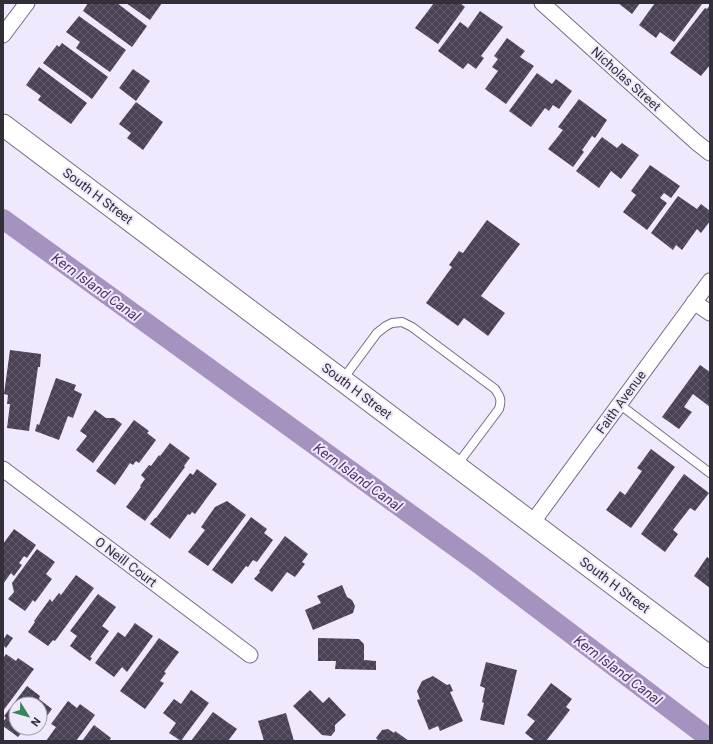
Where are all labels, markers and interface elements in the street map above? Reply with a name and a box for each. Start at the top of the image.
street label: Nicholas Street [588,44,664,114]
street label: South H Street [60,165,136,227]
water label: Kern Island Canal [49,250,144,325]
street label: South H Street [319,360,395,422]
street label: Faith Avenue [593,367,649,436]
water label: Kern Island Canal [311,440,406,515]
street label: O Neill Court [92,534,160,590]
street label: South H Street [577,554,653,616]
water label: Kern Island Canal [571,632,665,709]
north arrow [8,696,48,736]
text: N [28,715,43,729]

